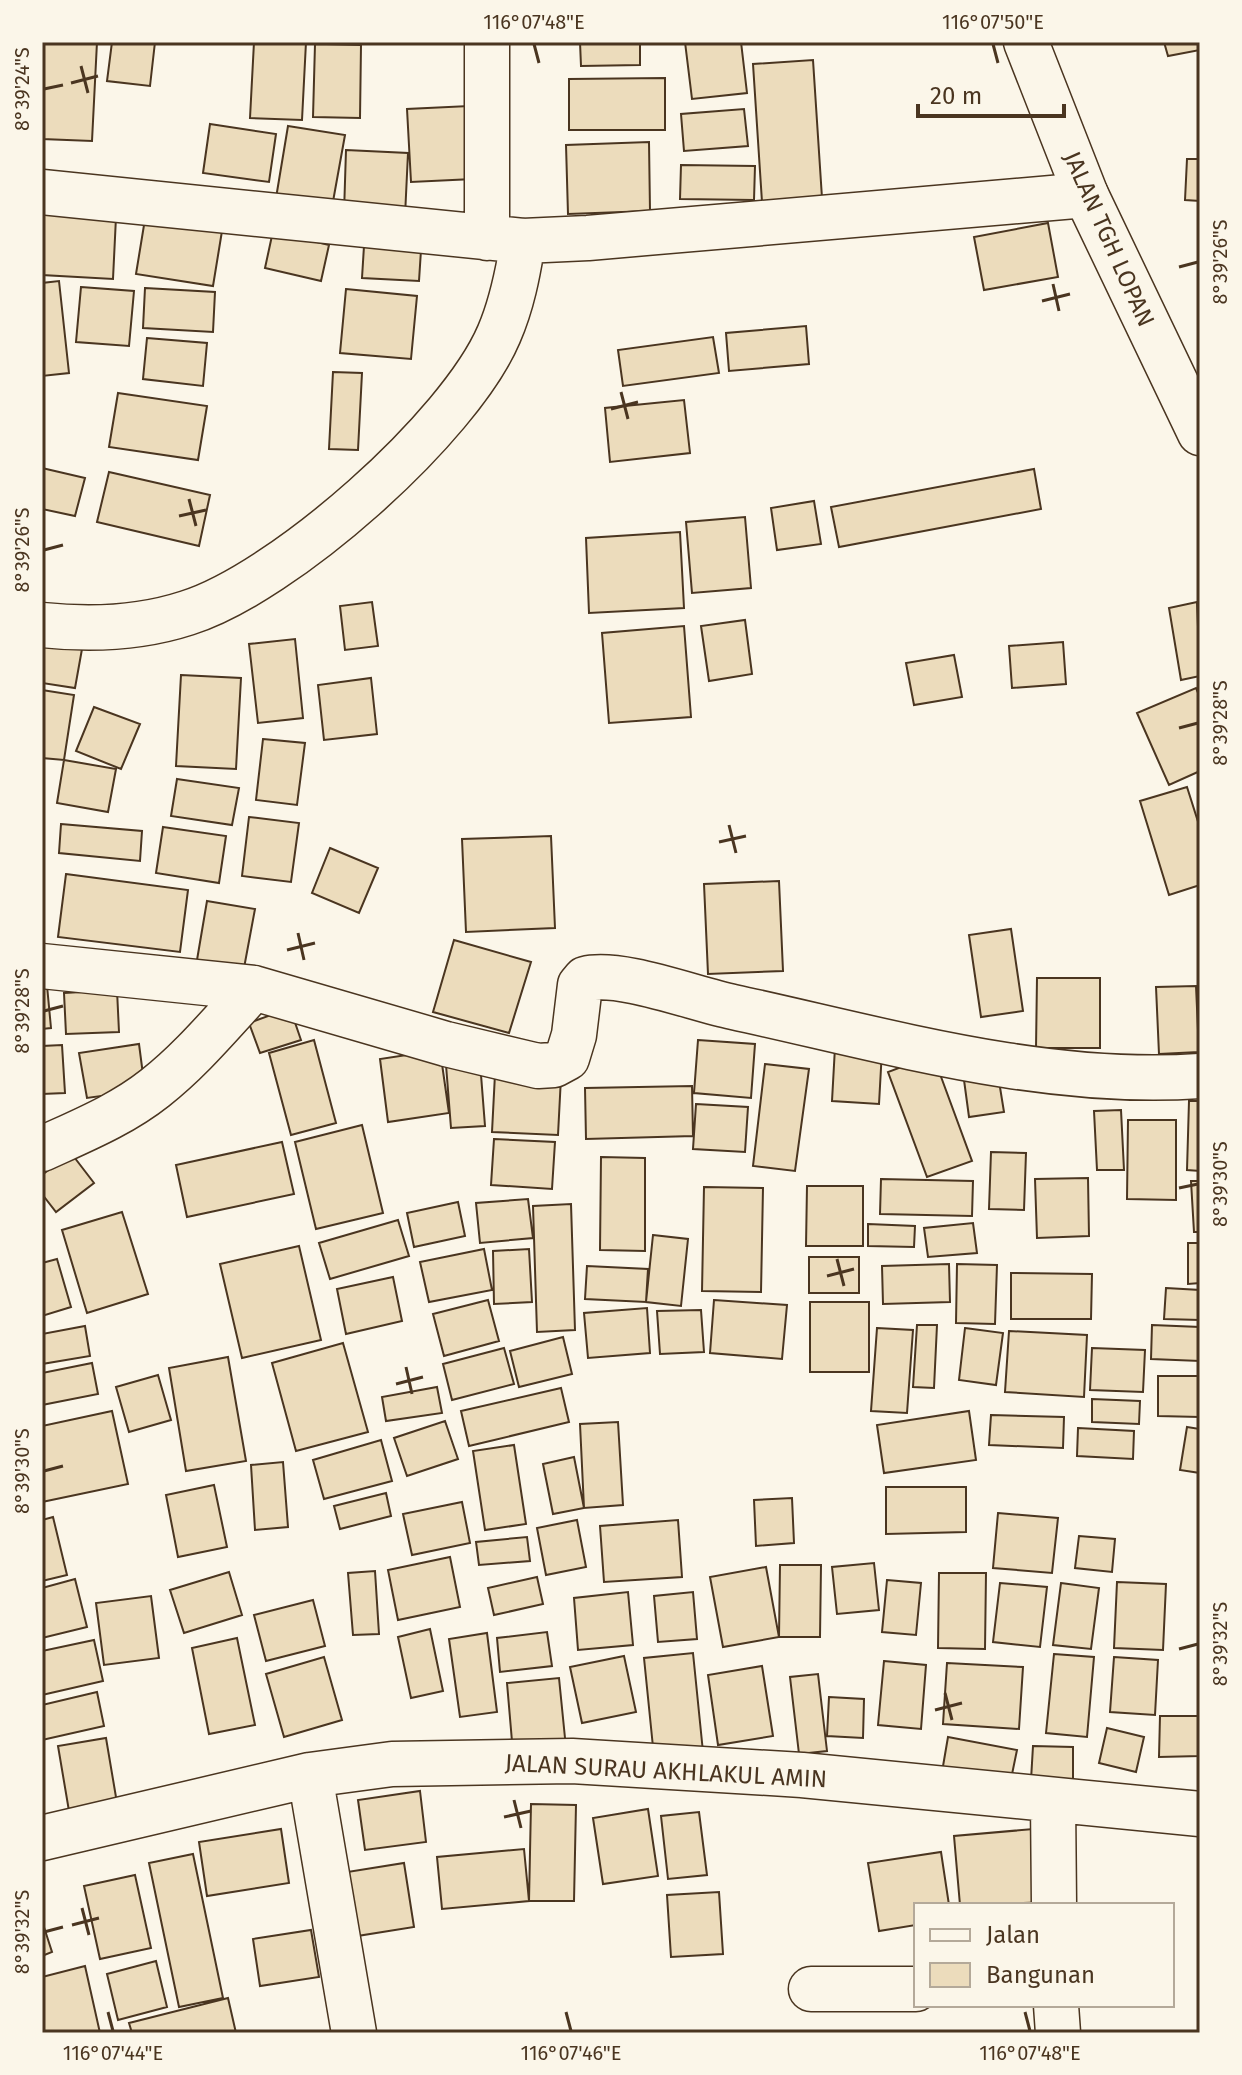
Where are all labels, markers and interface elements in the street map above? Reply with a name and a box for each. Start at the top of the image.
text: 116°07'48"E [483,10,585,34]
text: 116°07'50"E [942,10,1044,34]
text: 8°39'24"S [10,47,34,131]
scale bar [918,68,1064,118]
text: 20 m [930,82,982,110]
street label: JALAN TGH LOPAN [1058,147,1160,331]
text: 8°39'26"S [1208,219,1232,305]
text: 8°39'26"S [10,507,34,593]
text: 8°39'28"S [1208,680,1232,766]
text: 8°39'28"S [10,968,34,1054]
text: 8°39'30"S [1208,1141,1232,1227]
text: 8°39'30"S [10,1428,34,1514]
text: 8°39'32"S [1208,1602,1232,1686]
street label: JALAN SURAU AKHLAKUL AMIN [504,1749,828,1793]
text: 8°39'32"S [10,1890,34,1974]
legend [914,1903,1174,2007]
text: Jalan [986,1921,1040,1949]
text: Bangunan [986,1961,1095,1989]
text: 116°07'44"E [63,2041,163,2065]
text: 116°07'46"E [521,2041,621,2065]
text: 116°07'48"E [979,2041,1081,2065]

